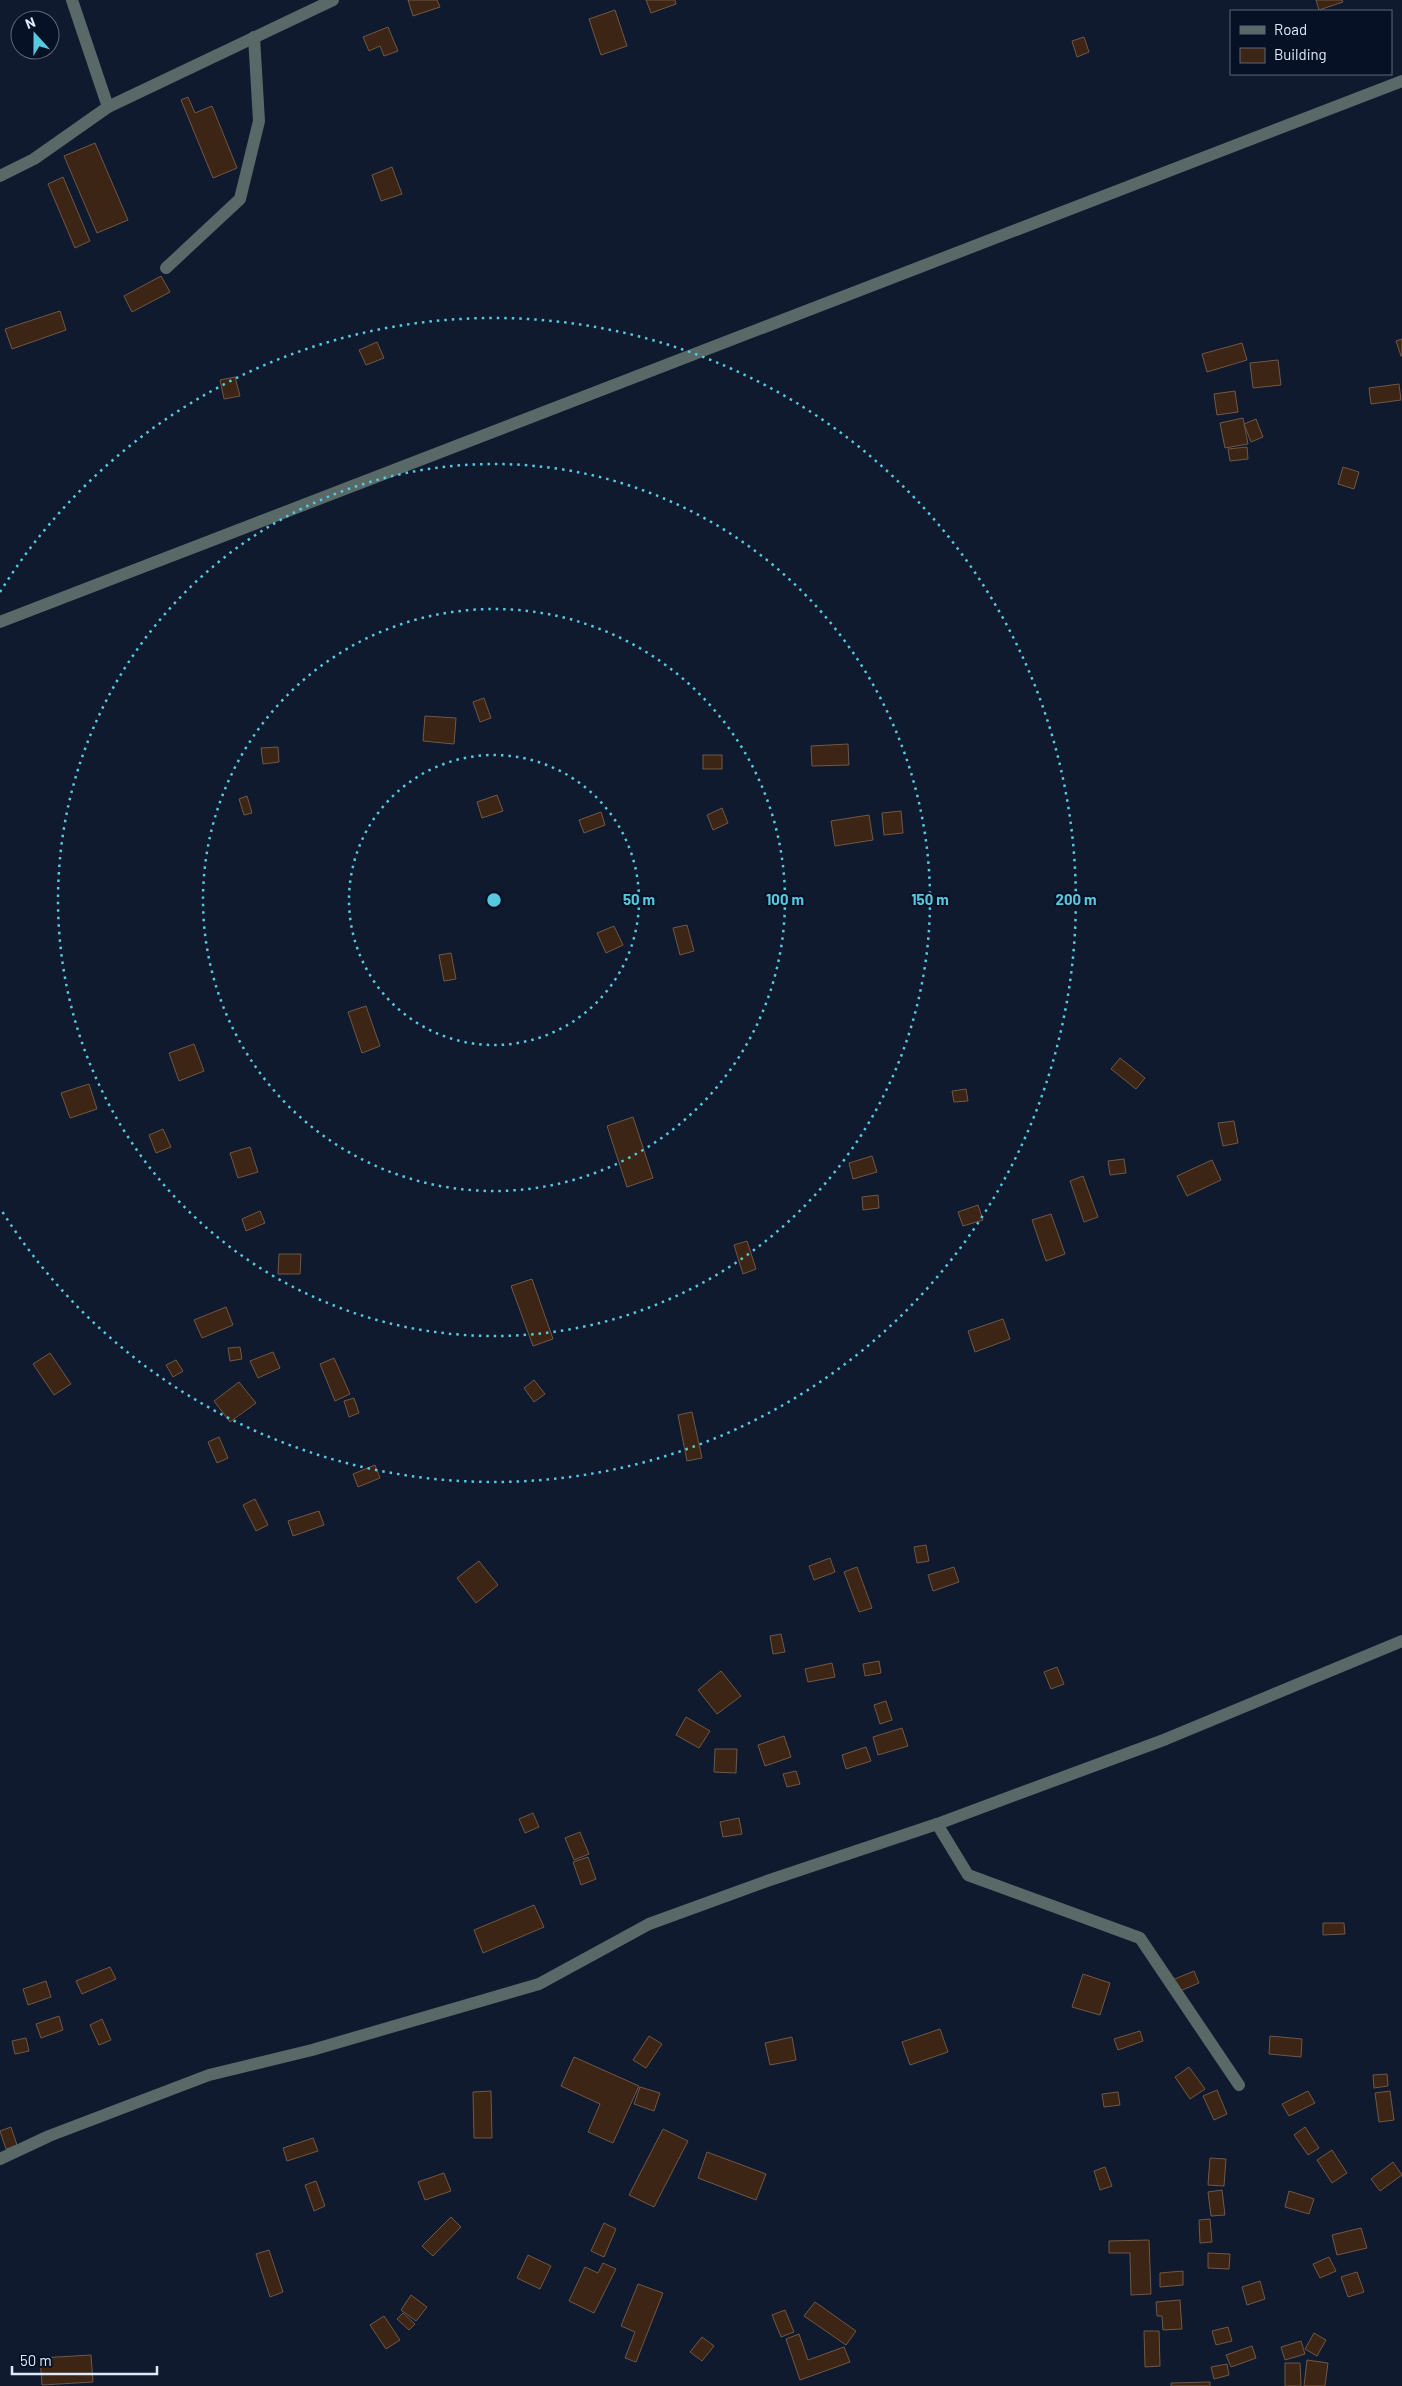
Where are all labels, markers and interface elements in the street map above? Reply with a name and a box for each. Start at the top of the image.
north arrow [10,10,60,60]
legend [1230,10,1392,75]
text: N [23,13,38,32]
text: Road [1274,20,1307,38]
text: Building [1274,45,1327,63]
text: 50 m [623,890,655,908]
text: 100 m [766,890,804,908]
text: 150 m [911,890,949,908]
text: 200 m [1055,890,1097,908]
centre of rings [485,891,503,909]
scale bar [12,2344,158,2376]
text: 50 m [20,2351,52,2369]

